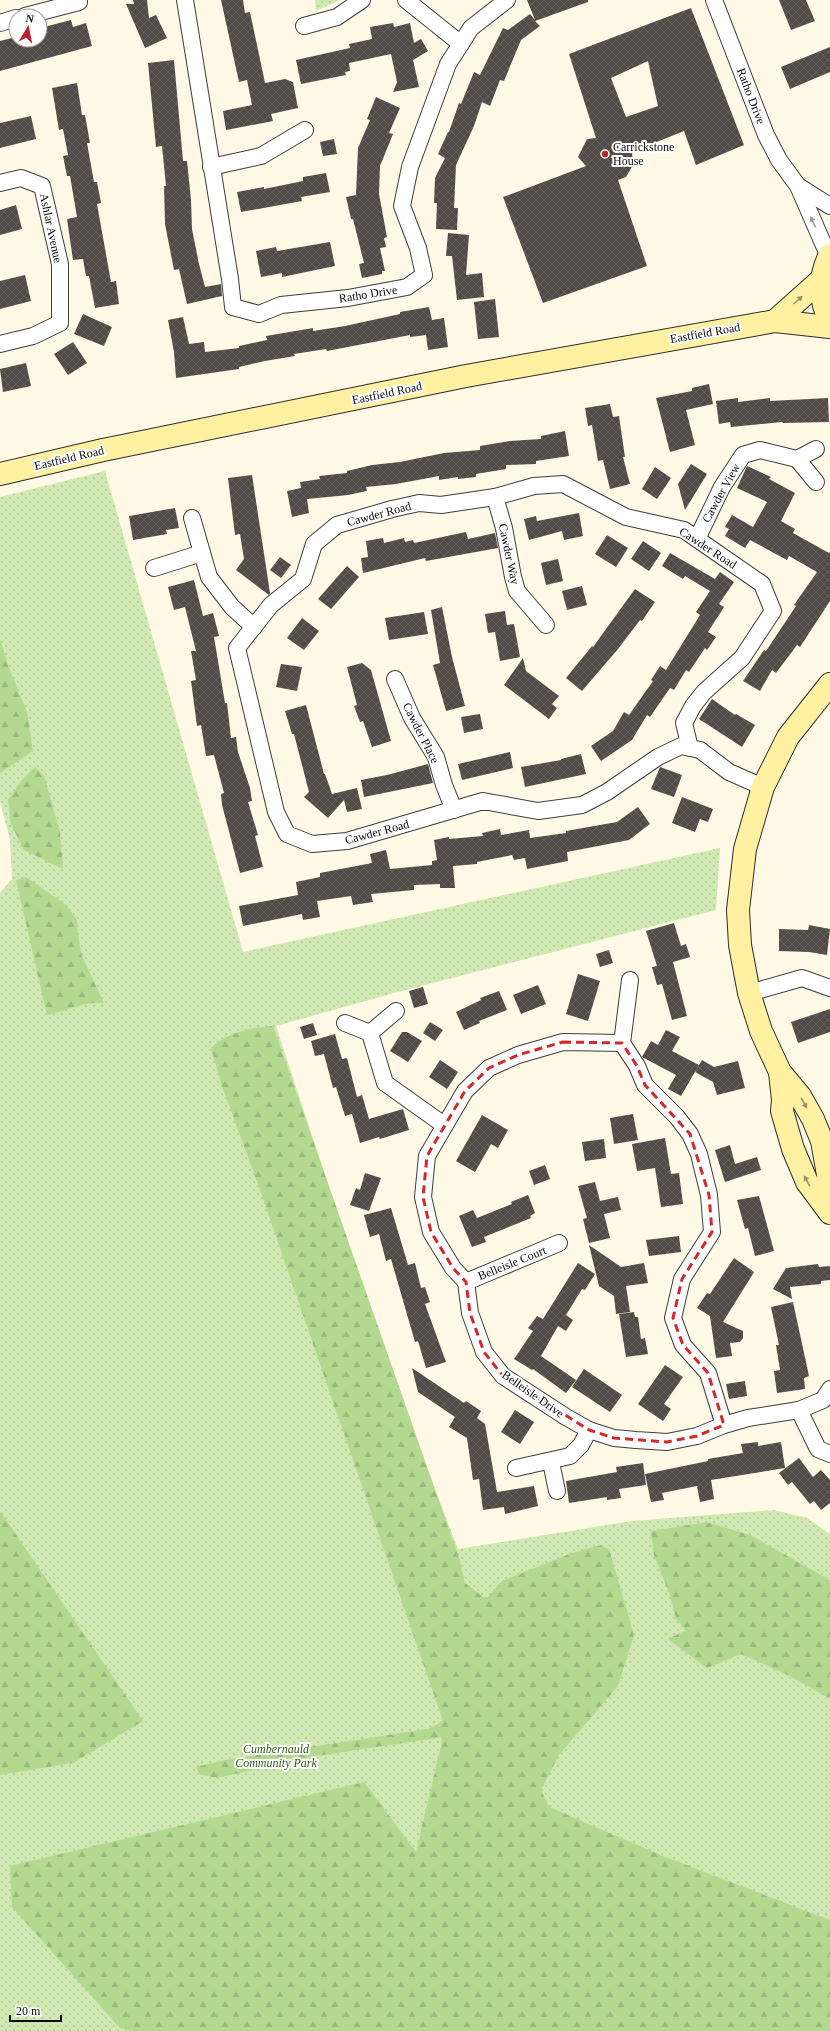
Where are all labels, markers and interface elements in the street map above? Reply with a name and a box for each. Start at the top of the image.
north arrow [8,8,48,48]
text: N [25,12,35,25]
street label: Ratho Drive [734,66,768,126]
place label: Carrickstone House [613,140,674,168]
marker: Carrickstone House [600,149,610,159]
street label: Ashlar Avenue [37,192,65,264]
one-way arrow [809,216,815,228]
street label: Ratho Drive [338,282,398,306]
one-way arrow [793,295,804,304]
street label: Eastfield Road [669,320,741,346]
street label: Eastfield Road [351,379,423,407]
street label: Eastfield Road [33,443,105,473]
street label: Cawder View [699,461,743,525]
street label: Cawder Road [345,499,413,529]
street label: Cawder Way [496,522,522,586]
street label: Cawder Road [677,524,739,572]
street label: Cawder Place [400,700,442,766]
street label: Cawder Road [343,817,411,847]
one-way arrow [800,1097,807,1109]
one-way arrow [804,1175,811,1187]
street label: Belleisle Court [476,1243,549,1283]
street label: Belleisle Drive [499,1368,567,1420]
park label: Cumbernauld Community Park [235,1742,318,1770]
scale bar [10,1997,61,2023]
text: 20 m [16,2004,41,2018]

